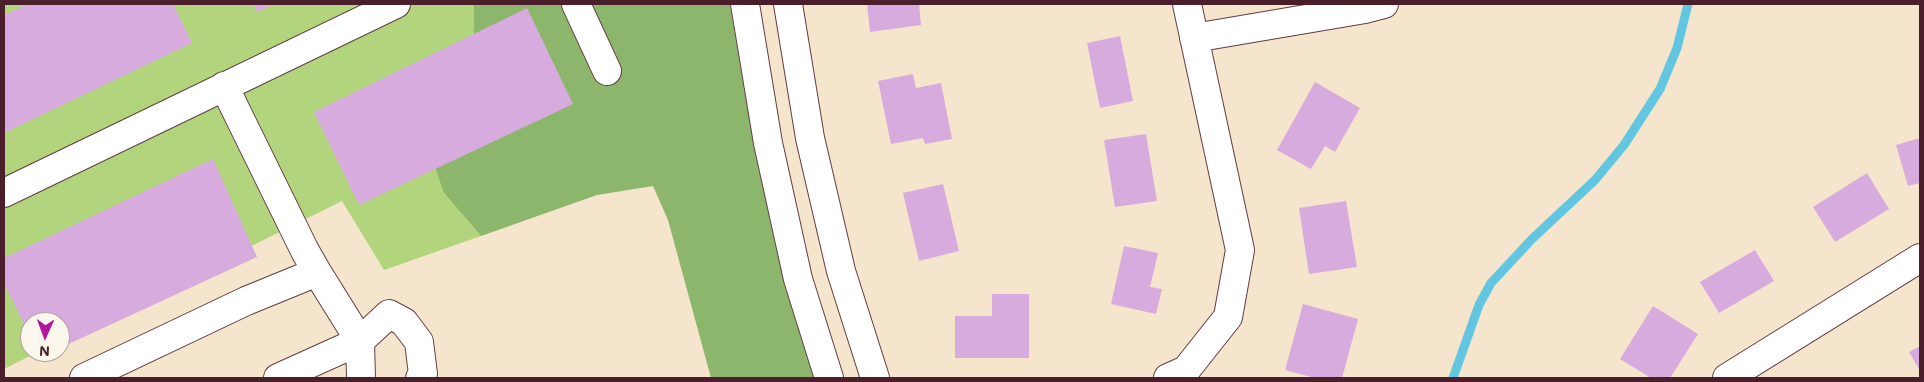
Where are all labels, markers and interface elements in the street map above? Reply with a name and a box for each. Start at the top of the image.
north arrow [20,312,70,362]
text: N [39,342,50,361]

